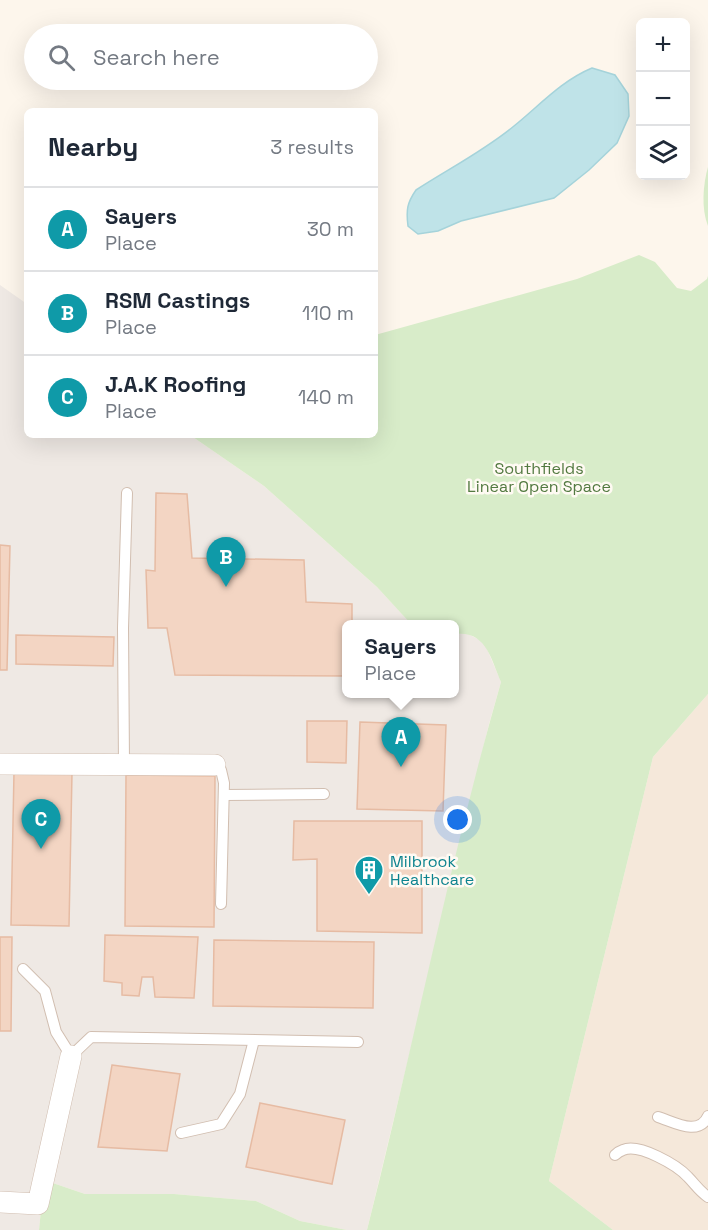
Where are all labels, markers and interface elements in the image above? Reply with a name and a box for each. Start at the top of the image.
map controls [636,18,690,180]
button: + [636,18,690,72]
search box [24,24,378,90]
icon: search [45,41,78,74]
text: Search here [93,43,220,71]
button: − [636,72,690,126]
button: layers [636,126,690,180]
text: Nearby [48,130,138,164]
text: 3 results [270,134,354,160]
text: Sayers [105,202,177,230]
text: A [61,216,74,242]
text: 30 m [307,216,354,242]
text: Place [105,230,157,256]
text: RSM Castings [105,286,250,314]
text: B [61,300,74,326]
text: 110 m [302,300,354,326]
text: Place [105,314,157,340]
text: J.A.K Roofing [105,370,246,398]
text: C [61,384,74,410]
text: 140 m [298,384,354,410]
text: Place [105,398,157,424]
park label: Southfields Linear Open Space [467,458,611,497]
pin: B [206,538,246,587]
popup [342,620,459,698]
text: Sayers [365,632,436,660]
text: Place [365,660,416,686]
pin: A [382,718,420,767]
pin: C [22,800,60,849]
your location [443,805,472,834]
place label: Milbrook Healthcare [390,851,474,890]
building icon: Milbrook Healthcare [353,854,385,896]

